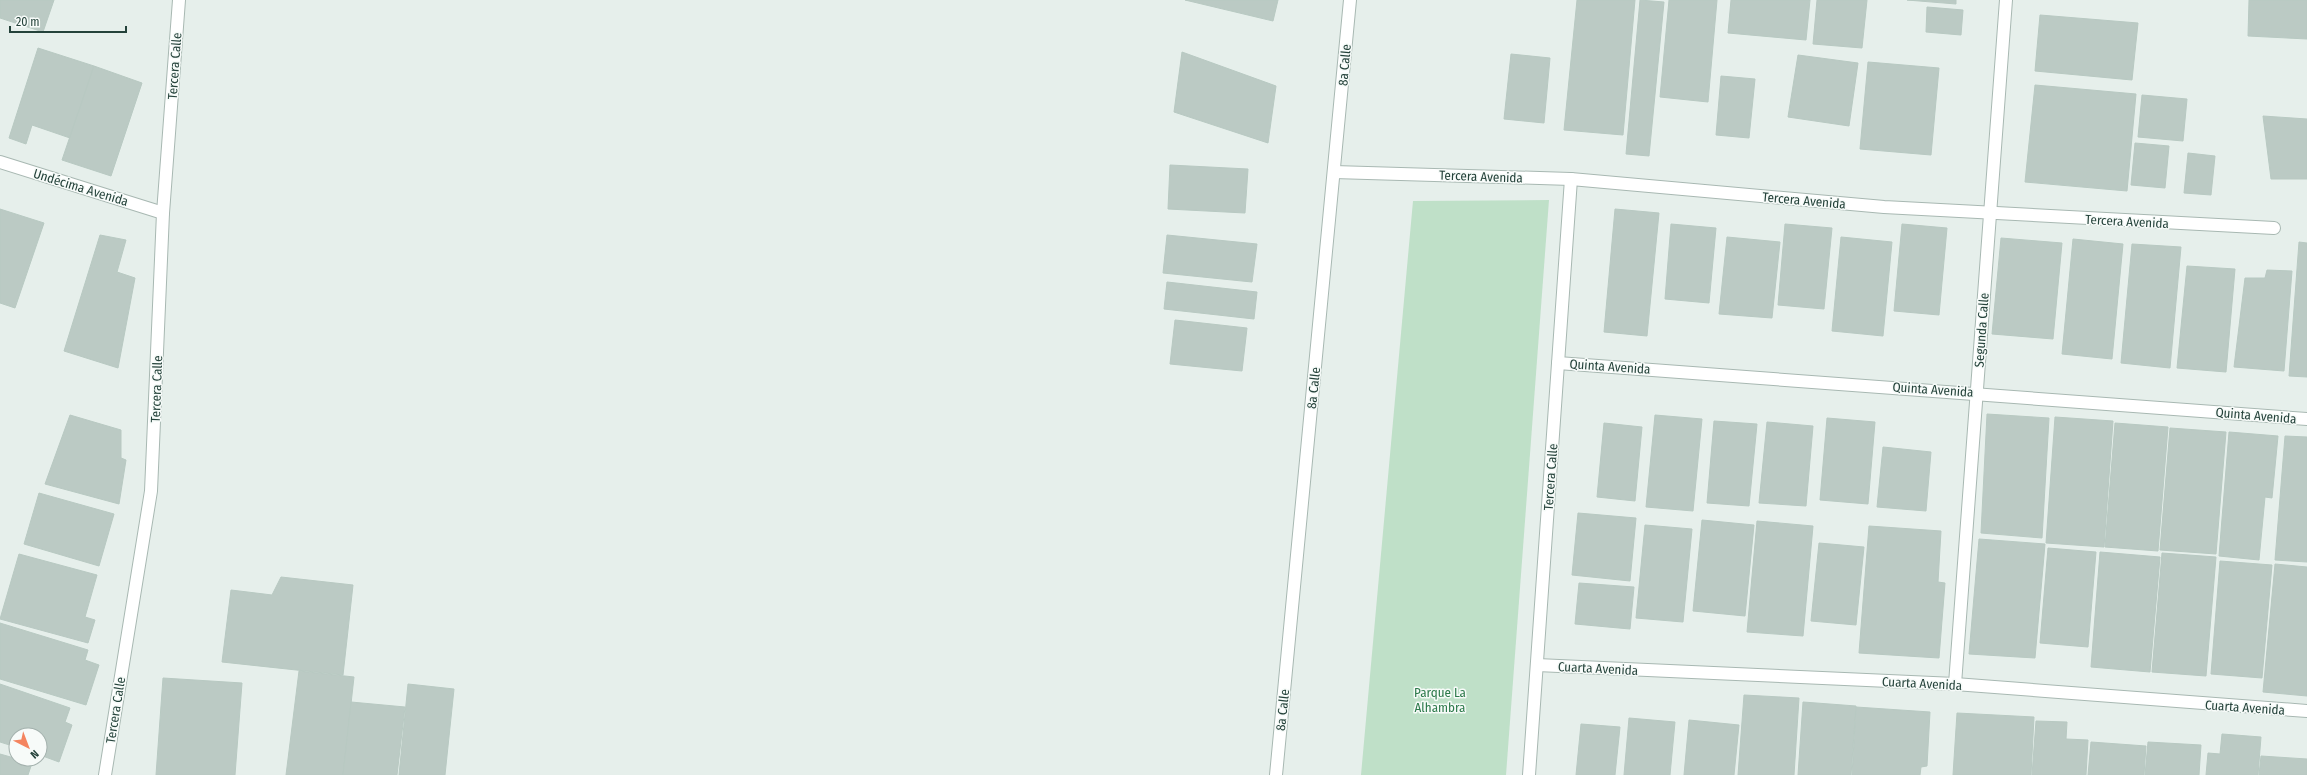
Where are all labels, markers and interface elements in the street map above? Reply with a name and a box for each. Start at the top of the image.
scale bar [10,8,126,34]
text: 20 m [16,15,40,29]
street label: Tercera Calle [165,32,184,100]
street label: 8a Calle [1335,44,1354,87]
street label: Undécima Avenida [32,166,130,209]
street label: Tercera Avenida [1439,168,1523,185]
street label: Tercera Avenida [1762,189,1846,212]
street label: Tercera Avenida [2085,212,2169,231]
street label: Segunda Calle [1971,292,1992,368]
street label: Tercera Calle [148,355,165,423]
street label: Quinta Avenida [1569,356,1651,377]
street label: 8a Calle [1304,366,1323,410]
street label: Quinta Avenida [1892,379,1974,400]
street label: Quinta Avenida [2215,404,2297,427]
street label: Tercera Calle [1541,443,1560,511]
street label: Cuarta Avenida [1558,659,1638,678]
street label: Cuarta Avenida [1882,674,1962,693]
street label: Tercera Calle [103,676,128,744]
park label: Parque La Alhambra [1414,685,1466,715]
street label: 8a Calle [1273,688,1292,732]
street label: Cuarta Avenida [2204,697,2285,718]
north arrow [8,727,48,767]
text: N [28,747,41,761]

